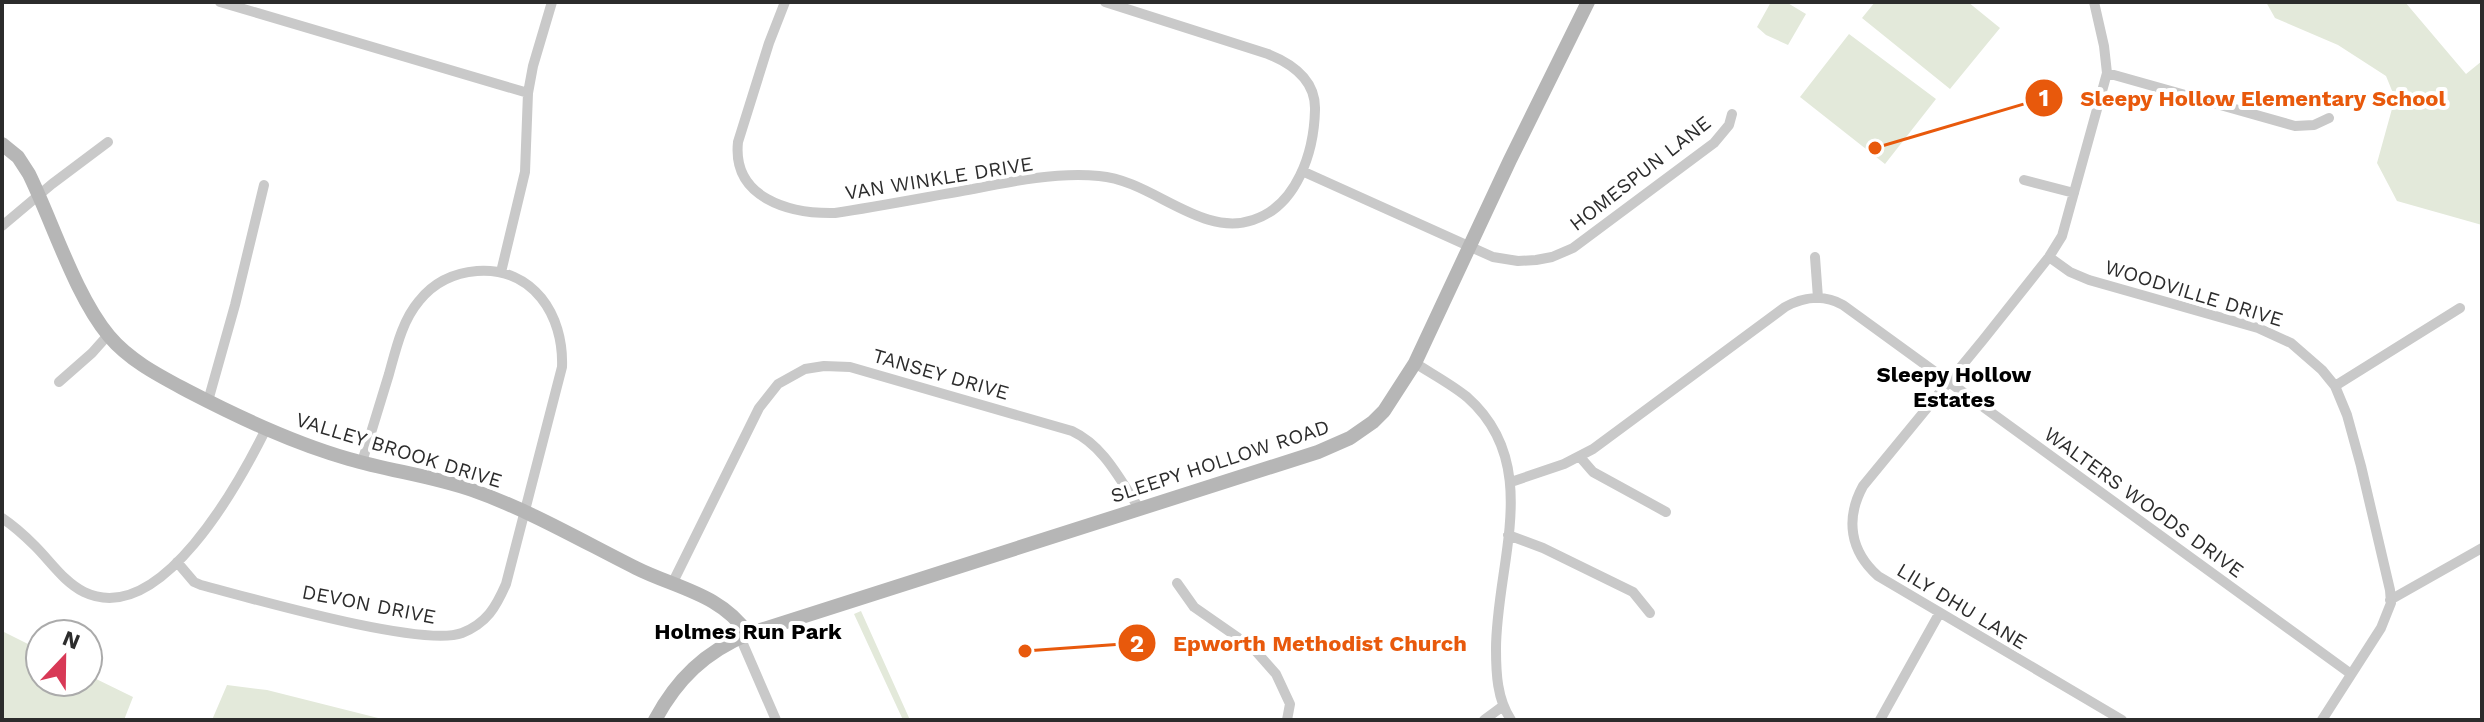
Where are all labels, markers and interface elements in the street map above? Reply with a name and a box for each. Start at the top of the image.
callout: Sleepy Hollow Elementary School [2024,75,2463,121]
text: 1 [2039,84,2049,112]
text: Sleepy Hollow Elementary School [2080,86,2447,111]
street label: HOMESPUN LANE [1565,110,1715,236]
street label: VAN WINKLE DRIVE [843,151,1035,205]
street label: WOODVILLE DRIVE [2102,255,2286,331]
street label: TANSEY DRIVE [870,343,1012,405]
district label: Sleepy Hollow Estates [1877,362,2032,412]
street label: VALLEY BROOK DRIVE [293,407,505,493]
street label: SLEEPY HOLLOW ROAD [1108,414,1332,508]
street label: WALTERS WOODS DRIVE [2040,422,2248,582]
street label: LILY DHU LANE [1893,558,2031,654]
street label: DEVON DRIVE [300,579,438,629]
north arrow [24,618,104,698]
district label: Holmes Run Park [654,619,842,644]
callout: Epworth Methodist Church [1117,620,1483,666]
text: N [59,625,84,655]
text: 2 [1130,630,1144,658]
text: Epworth Methodist Church [1173,631,1467,656]

